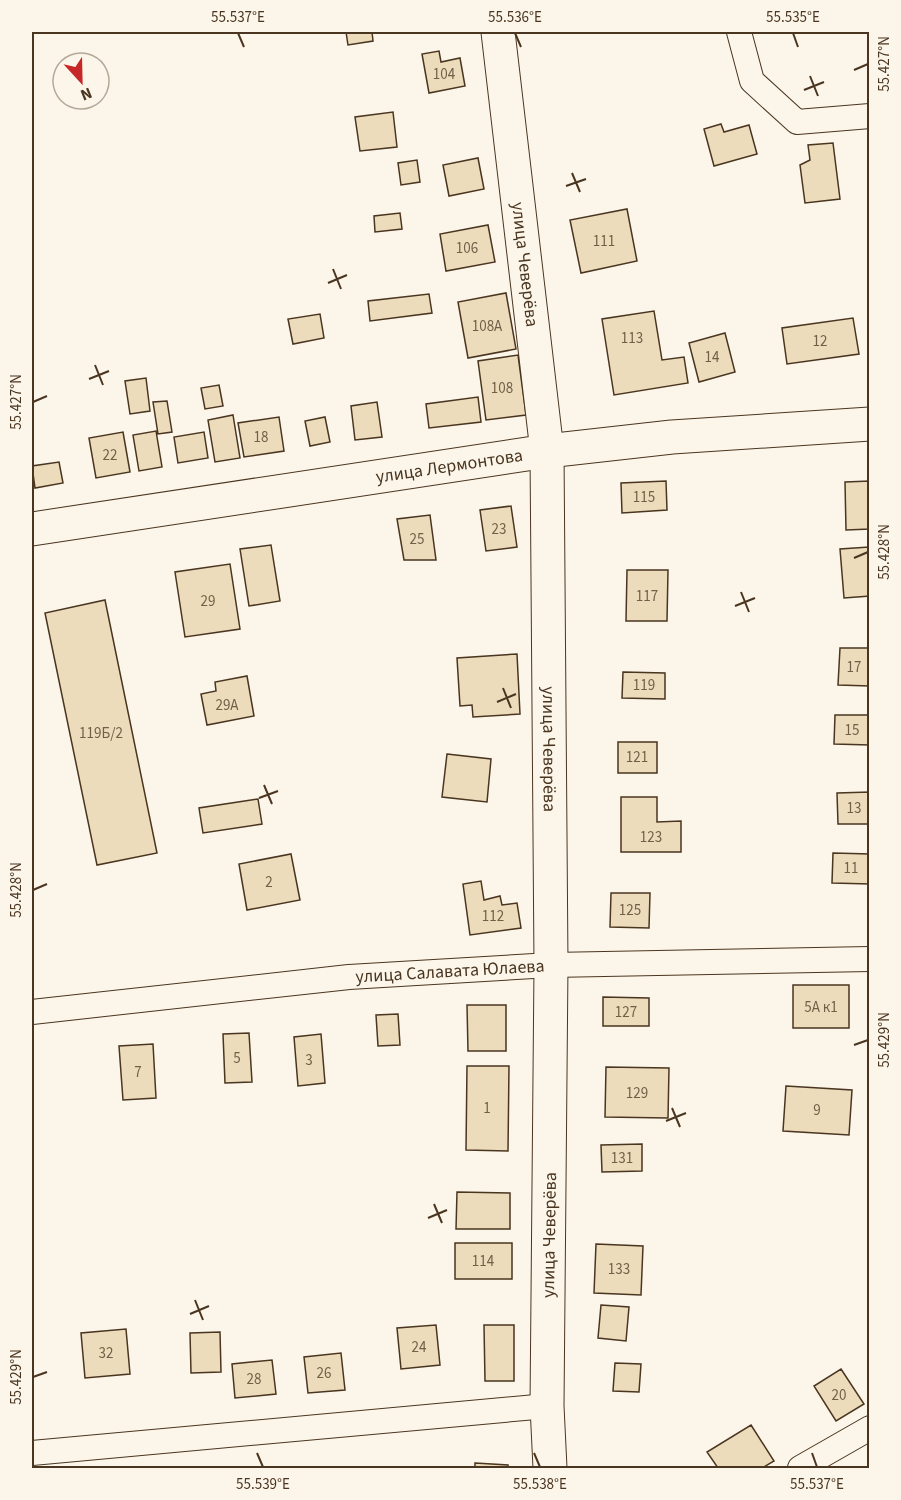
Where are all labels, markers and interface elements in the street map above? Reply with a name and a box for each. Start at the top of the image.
text: 55.537°E [211,7,265,28]
text: 55.536°E [488,7,542,28]
text: 55.535°E [766,7,820,28]
text: 55.427°N [874,36,895,92]
north arrow [51,51,111,111]
house number: 104 [433,64,456,85]
text: N [77,82,95,106]
street label: улица Чеверёва [505,201,544,328]
house number: 111 [593,231,615,252]
house number: 106 [456,238,478,259]
house number: 108А [472,316,503,337]
house number: 113 [621,328,643,349]
house number: 12 [813,331,827,352]
house number: 14 [705,347,720,368]
text: 55.427°N [6,374,27,430]
house number: 108 [491,378,513,399]
house number: 18 [254,427,268,448]
street label: улица Лермонтова [374,443,525,490]
house number: 22 [103,445,117,466]
house number: 115 [633,487,655,508]
house number: 23 [492,519,506,540]
text: 55.428°N [874,524,895,580]
house number: 25 [410,529,424,550]
house number: 117 [636,586,658,607]
house number: 29 [201,591,215,612]
house number: 17 [847,657,861,678]
house number: 119 [633,675,655,696]
street label: улица Чеверёва [536,686,562,812]
house number: 29А [215,695,239,716]
house number: 15 [845,720,859,741]
house number: 119Б/2 [79,723,123,744]
house number: 121 [626,747,648,768]
house number: 13 [847,798,861,819]
house number: 123 [640,827,662,848]
house number: 11 [844,858,858,879]
text: 55.428°N [6,862,27,918]
house number: 2 [265,872,273,893]
house number: 125 [619,900,641,921]
house number: 112 [482,906,504,927]
street label: улица Салавата Юлаева [355,953,545,990]
house number: 5А к1 [804,997,838,1018]
house number: 127 [615,1002,637,1023]
text: 55.429°N [874,1012,895,1068]
house number: 5 [233,1048,241,1069]
house number: 3 [305,1050,313,1071]
house number: 7 [134,1062,142,1083]
house number: 129 [626,1083,648,1104]
house number: 1 [483,1098,491,1119]
house number: 9 [813,1100,821,1121]
house number: 131 [611,1148,633,1169]
street label: улица Чеверёва [536,1172,563,1298]
house number: 114 [472,1251,495,1272]
house number: 133 [608,1259,630,1280]
house number: 24 [412,1337,427,1358]
house number: 32 [99,1343,113,1364]
text: 55.429°N [6,1349,27,1405]
house number: 26 [317,1363,331,1384]
house number: 28 [247,1369,261,1390]
house number: 20 [832,1385,846,1406]
text: 55.539°E [236,1474,290,1495]
text: 55.538°E [513,1474,567,1495]
text: 55.537°E [790,1474,844,1495]

